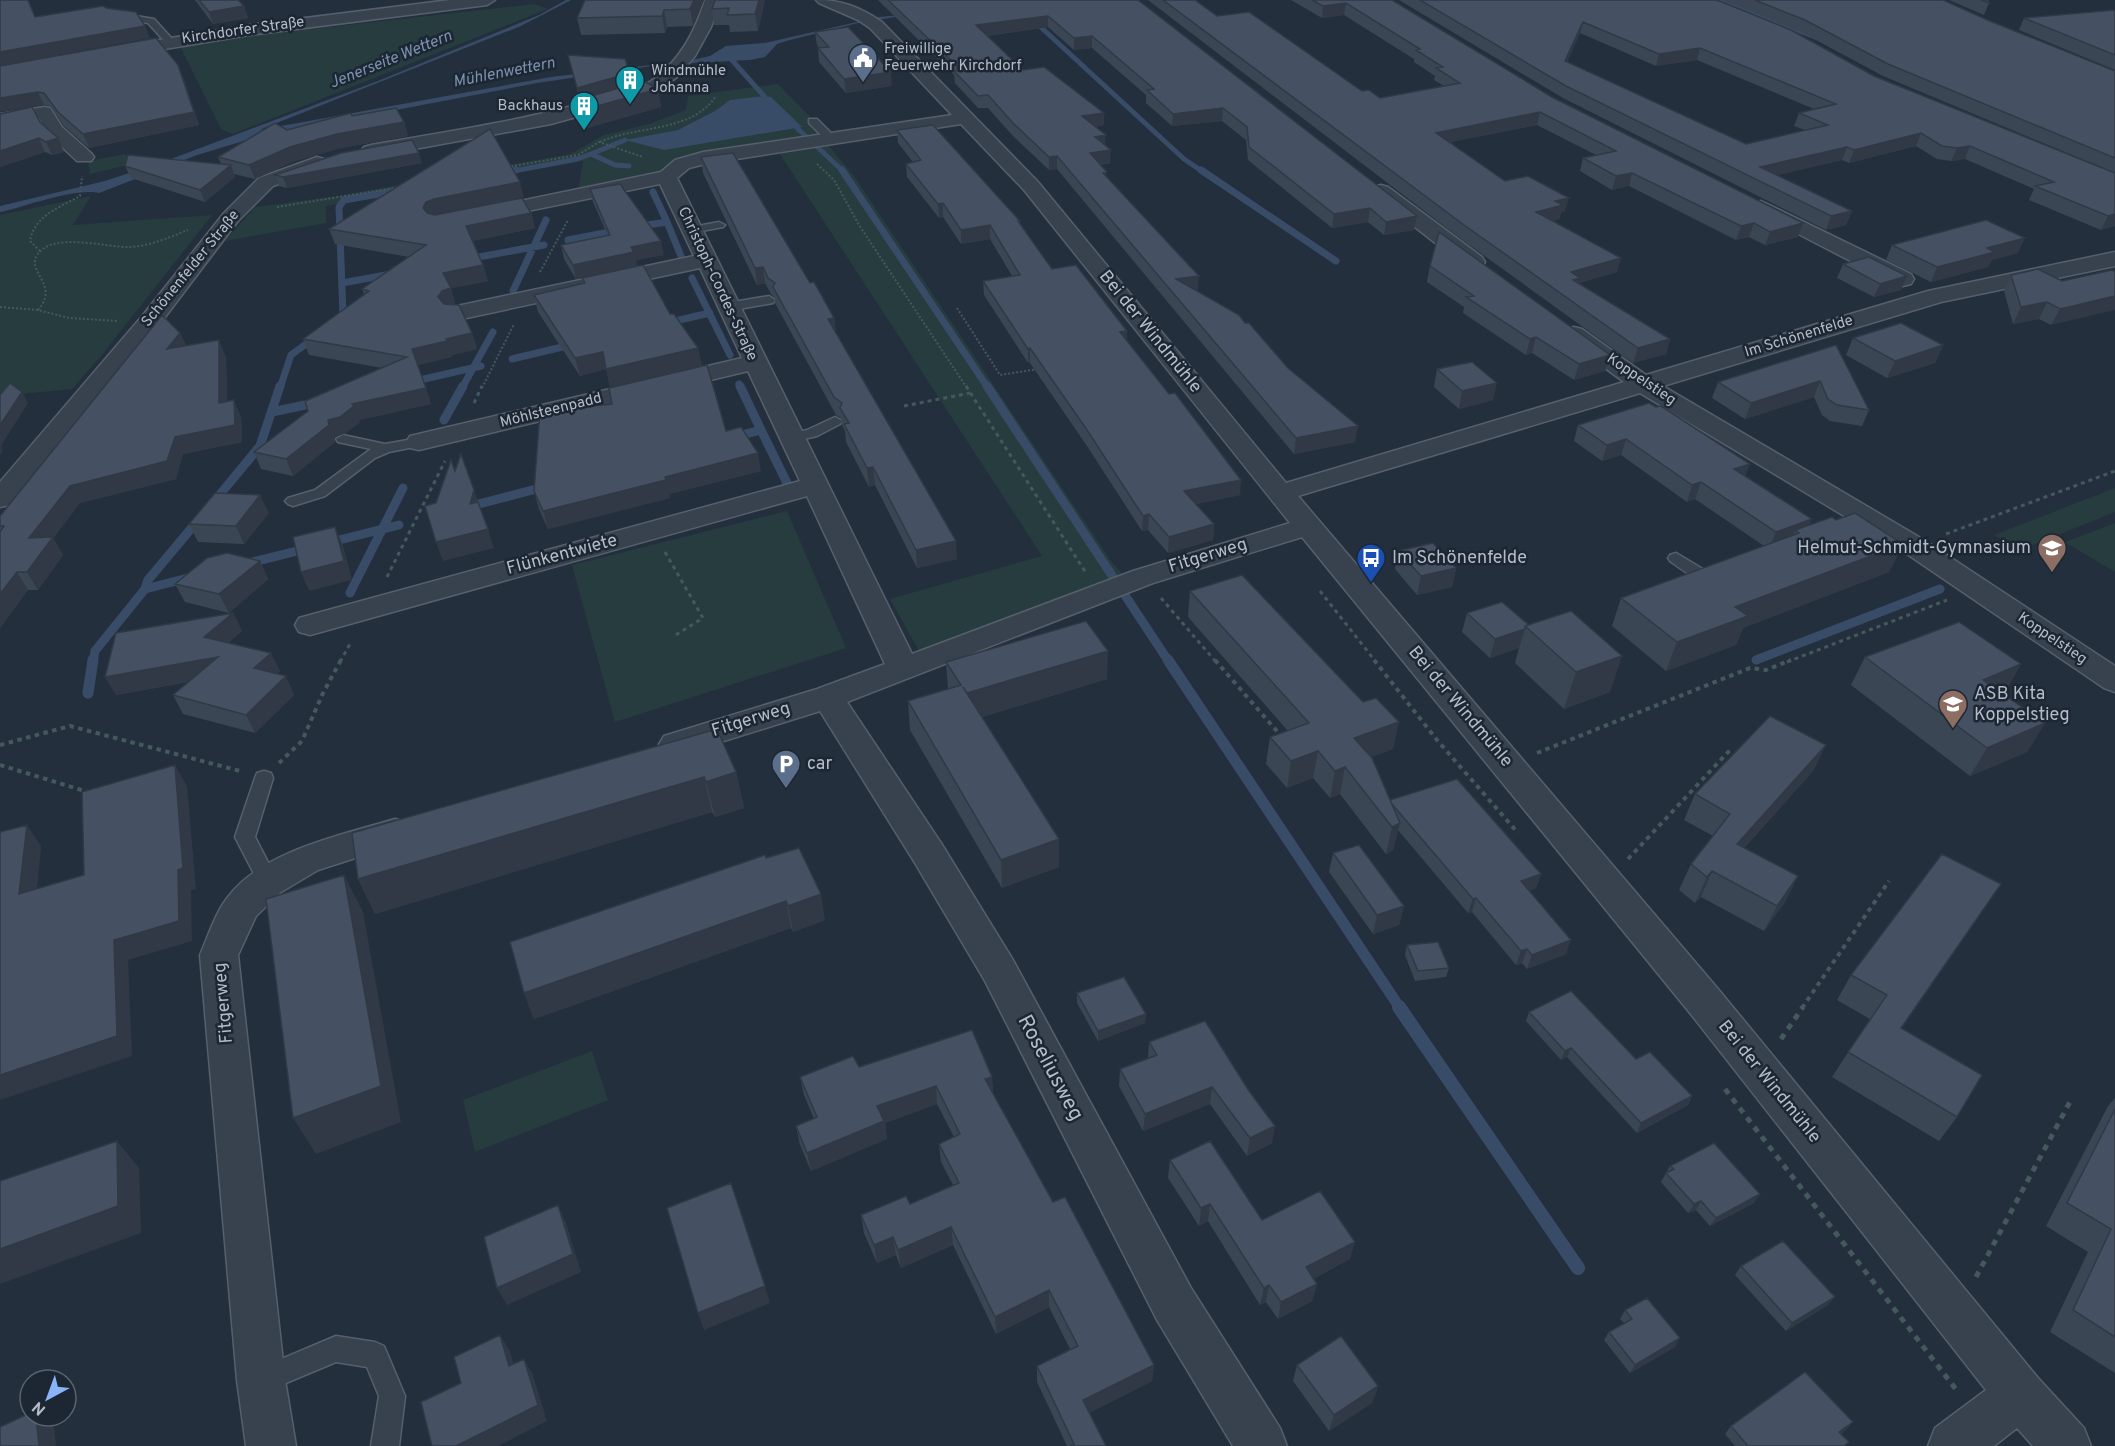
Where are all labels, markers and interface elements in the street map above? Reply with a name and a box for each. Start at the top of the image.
street label: Kirchdorfer Straße [180,13,306,49]
water label: Jenerseite Wettern [327,26,455,94]
place label: Freiwillige Feuerwehr Kirchdorf [884,40,1021,76]
public building icon: Freiwillige Feuerwehr Kirchdorf [847,42,879,84]
water label: Mühlenwettern [451,53,557,93]
place label: Windmühle Johanna [651,62,726,98]
building icon: Windmühle Johanna [614,64,646,106]
building icon: Backhaus [568,90,600,132]
place label: Backhaus [498,97,563,116]
street label: Christoph-Cordes-Straße [673,204,761,364]
street label: Schönenfelder Straße [138,207,244,331]
street label: Bei der Windmühle [1093,266,1207,398]
street label: Im Schönenfelde [1742,311,1856,363]
street label: Koppelstieg [1603,350,1679,410]
street label: Möhlsteenpadd [498,389,604,433]
street label: Flünkentwiete [504,529,620,581]
school or university icon: Helmut-Schmidt-Gymnasium [2036,532,2068,574]
street label: Fitgerweg [1166,533,1250,579]
place label: Helmut-Schmidt-Gymnasium [1797,537,2031,560]
bus stop icon: Im Schönenfelde [1355,542,1387,584]
place label: Im Schönenfelde [1392,547,1527,570]
street label: Koppelstieg [2014,609,2090,669]
street label: Bei der Windmühle [1403,642,1517,772]
place label: ASB Kita Koppelstieg [1974,683,2070,727]
school or university icon: ASB Kita Koppelstieg [1937,688,1969,730]
street label: Fitgerweg [709,697,793,743]
parking icon: car [770,748,802,790]
place label: car [807,753,833,776]
street label: Fitgerweg [209,962,239,1044]
street label: Roseliusweg [1011,1010,1089,1126]
street label: Bei der Windmühle [1712,1016,1826,1148]
north arrow [18,1368,78,1428]
text: N [29,1396,50,1419]

